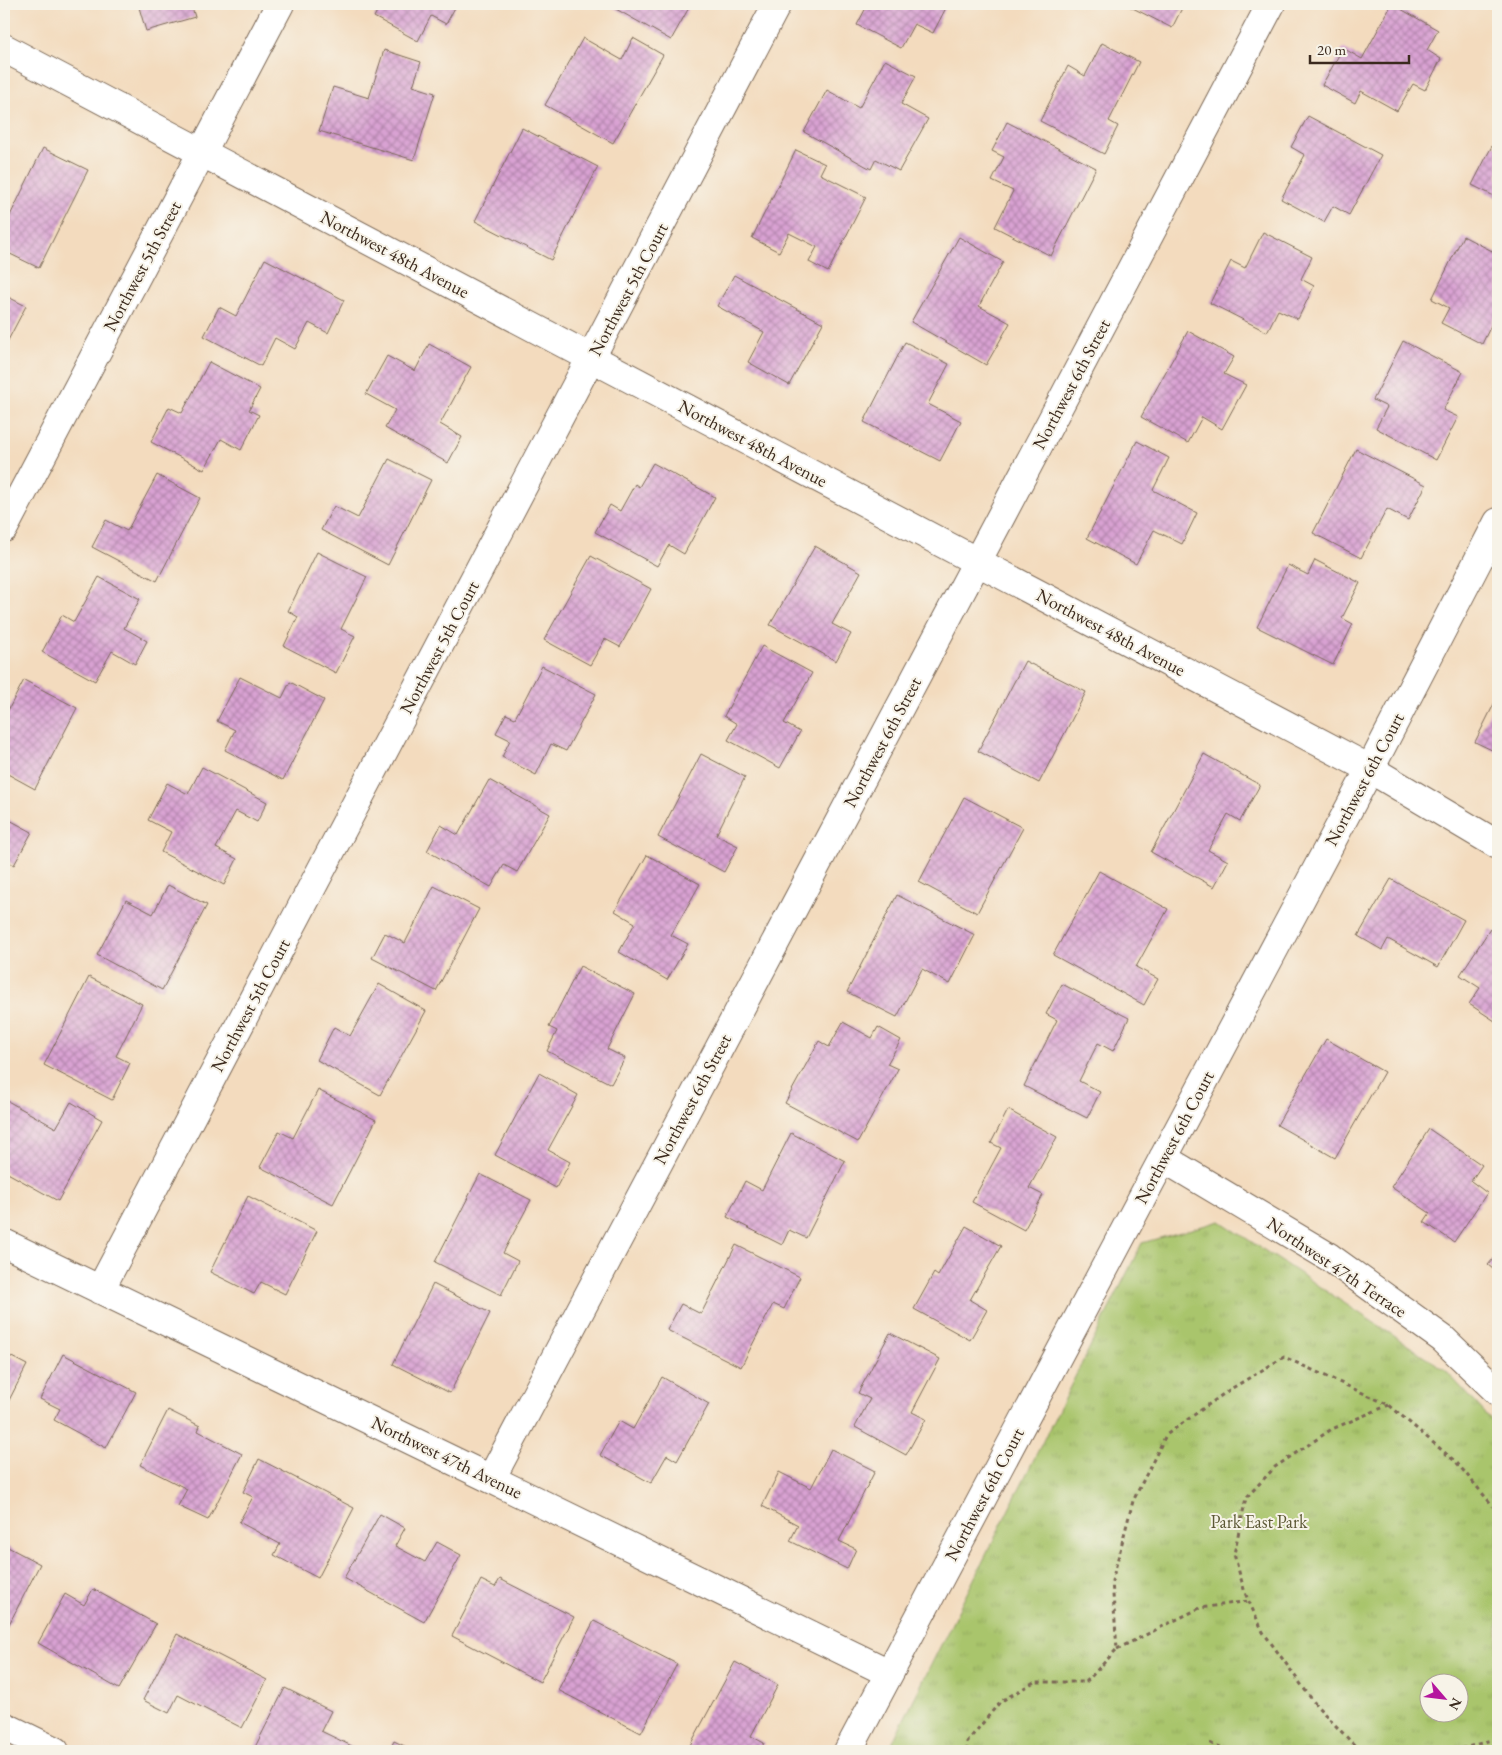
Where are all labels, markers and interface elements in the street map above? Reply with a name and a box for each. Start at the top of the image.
scale bar [1310,32,1408,64]
text: 20 m [1317,40,1346,59]
street label: Northwest 5th Street [98,197,186,335]
street label: Northwest 48th Avenue [317,205,473,303]
street label: Northwest 5th Court [583,218,673,360]
street label: Northwest 6th Street [1027,315,1115,453]
street label: Northwest 48th Avenue [675,394,831,492]
street label: Northwest 5th Court [394,576,484,718]
street label: Northwest 48th Avenue [1033,583,1189,681]
street label: Northwest 6th Street [838,673,926,811]
street label: Northwest 6th Court [1319,708,1409,850]
street label: Northwest 5th Court [205,934,295,1076]
street label: Northwest 6th Street [648,1030,736,1168]
street label: Northwest 6th Court [1129,1066,1219,1208]
street label: Northwest 47th Terrace [1263,1212,1411,1322]
street label: Northwest 47th Avenue [368,1410,526,1504]
street label: Northwest 6th Court [939,1423,1029,1565]
park label: Park East Park [1211,1510,1308,1533]
north arrow [1420,1672,1470,1722]
text: N [1445,1695,1466,1714]

